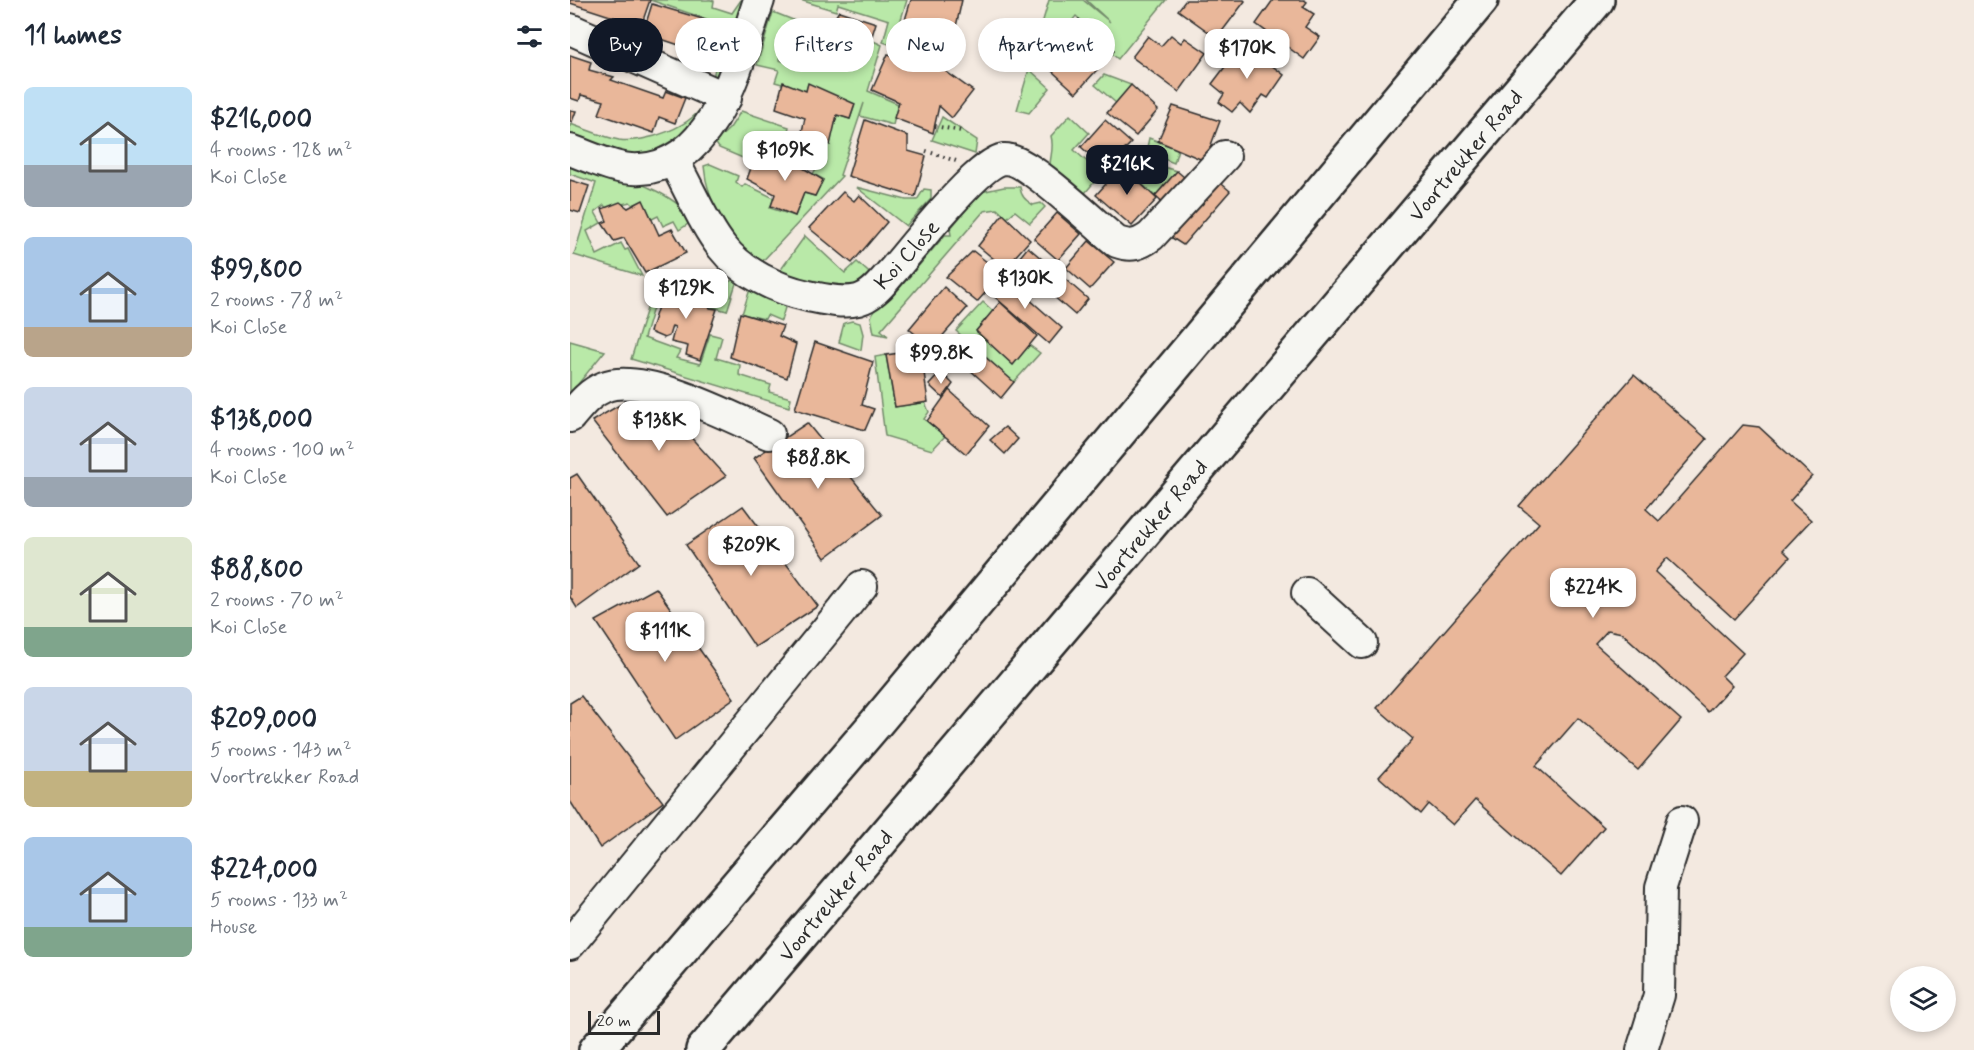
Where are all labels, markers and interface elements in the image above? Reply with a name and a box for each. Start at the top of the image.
chip: Buy [588,18,663,72]
chip: Rent [675,18,762,72]
chip: Filters [774,18,874,72]
chip: New [886,18,966,72]
chip: Apartment [978,18,1115,72]
text: 11 homes [24,19,122,53]
icon: filters [513,20,546,53]
pin: $170K [1205,29,1289,80]
text: $170K [1219,35,1275,62]
street label: Voortrekker Road [1403,84,1530,228]
text: $216,000 [210,103,312,137]
icon: home [72,111,144,183]
pin: $109K [743,131,827,182]
text: 4 rooms · 128 m² [210,137,352,164]
text: $109K [757,137,813,164]
pin: $216K [1085,145,1169,196]
text: $216K [1100,151,1154,178]
text: Koi Close [210,164,287,191]
street label: Koi Close [869,214,946,296]
text: $99,800 [210,253,303,287]
pin: $130K [983,259,1067,310]
icon: home [72,261,144,333]
text: $130K [997,265,1053,292]
pin: $129K [644,269,728,320]
text: $129K [658,275,714,302]
text: 2 rooms · 78 m² [210,287,343,314]
text: Koi Close [210,314,287,341]
pin: $99.8K [892,334,990,385]
text: $99.8K [909,340,973,367]
pin: $138K [617,401,701,452]
text: $138,000 [210,403,313,437]
text: $138K [632,407,686,434]
icon: home [72,411,144,483]
text: 4 rooms · 100 m² [210,437,354,464]
pin: $88.8K [769,439,867,490]
text: $88.8K [786,445,850,472]
street label: Voortrekker Road [1088,454,1215,598]
text: Koi Close [210,464,287,491]
pin: $209K [709,526,793,577]
text: $209K [722,532,780,559]
text: $88,800 [210,553,303,587]
icon: home [72,561,144,633]
pin: $224K [1551,568,1635,619]
text: $224K [1564,574,1622,601]
text: 2 rooms · 70 m² [210,587,344,614]
pin: $111K [623,612,707,663]
text: Koi Close [210,614,287,641]
text: $111K [639,618,691,645]
text: $209,000 [210,703,317,737]
icon: home [72,711,144,783]
text: 5 rooms · 143 m² [210,737,352,764]
text: Voortrekker Road [210,764,359,791]
street label: Voortrekker Road [773,824,900,968]
text: $224,000 [210,853,318,887]
icon: home [72,861,144,933]
text: 5 rooms · 133 m² [210,887,348,914]
text: House [210,914,257,941]
map controls [1890,966,1956,1032]
button: layers [1890,966,1956,1032]
scale bar [588,1008,660,1036]
text: 20 m [597,1011,631,1032]

